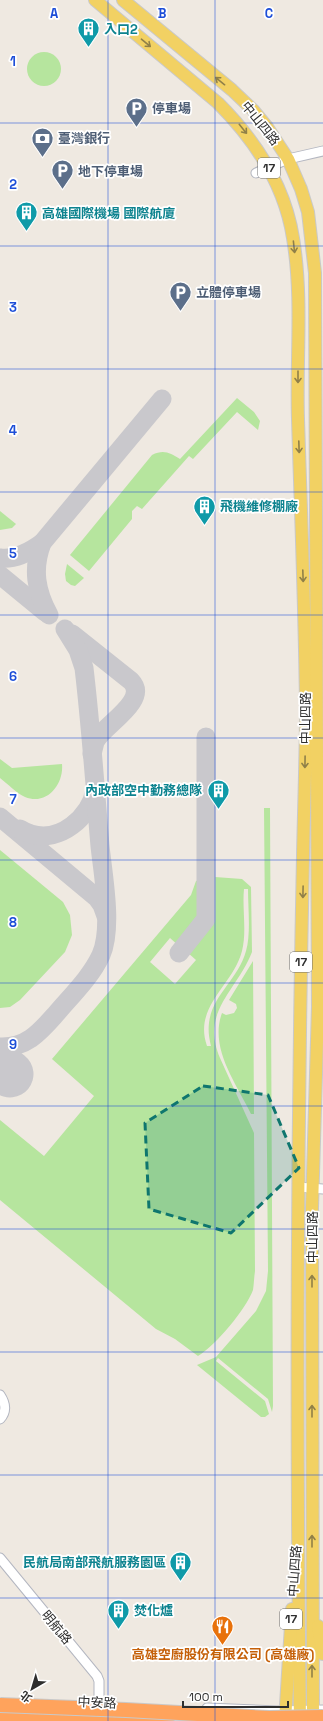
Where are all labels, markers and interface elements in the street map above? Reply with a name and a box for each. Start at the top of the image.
text: A [50,5,59,22]
text: B [158,5,167,22]
text: C [265,5,273,22]
building icon: 入口2 [76,16,102,49]
place label: 入口2 [104,21,138,38]
one-way arrow [141,38,151,47]
text: 1 [10,53,16,70]
one-way arrow [215,76,226,85]
parking icon: 停車場 [123,95,149,128]
street label: 中山四路 [238,98,284,149]
place label: 停車場 [152,100,191,117]
one-way arrow [238,124,247,135]
bank icon: 臺灣銀行 [30,125,56,158]
place label: 臺灣銀行 [58,130,110,147]
parking icon: 地下停車場 [50,158,76,191]
road number: 17 [258,158,280,178]
place label: 地下停車場 [78,163,143,180]
text: 2 [9,176,17,193]
building icon: 高雄國際機場 國際航廈 [14,200,40,233]
place label: 高雄國際機場 國際航廈 [42,205,175,222]
one-way arrow [290,240,298,253]
parking icon: 立體停車場 [167,279,193,312]
place label: 立體停車場 [196,284,261,301]
text: 3 [9,299,17,316]
one-way arrow [294,370,302,383]
text: 4 [9,422,17,439]
one-way arrow [295,440,303,453]
building icon: 飛機維修棚廠 [192,493,218,526]
place label: 飛機維修棚廠 [220,498,298,515]
text: 5 [9,545,17,562]
one-way arrow [299,569,307,582]
text: 6 [9,668,17,685]
street label: 中山四路 [297,692,314,744]
one-way arrow [301,755,309,768]
building icon: 內政部空中勤務總隊 [205,777,231,810]
place label: 內政部空中勤務總隊 [85,782,202,799]
text: 7 [9,791,17,808]
one-way arrow [299,885,306,898]
text: 8 [9,914,17,931]
road number: 17 [290,952,312,972]
text: 9 [9,1036,17,1053]
street label: 中山四路 [304,1211,321,1263]
one-way arrow [308,1275,316,1288]
one-way arrow [308,1405,316,1418]
one-way arrow [308,1535,316,1548]
street label: 中山四路 [284,1544,305,1598]
building icon: 民航局南部飛航服務園區 [168,1549,194,1582]
place label: 民航局南部飛航服務園區 [23,1554,166,1571]
building icon: 焚化爐 [106,1597,132,1630]
place label: 焚化爐 [134,1602,173,1619]
street label: 明航路 [38,1607,76,1648]
road number: 17 [280,1609,302,1629]
restaurant icon: 高雄空廚股份有限公司 (高雄廠) [210,1613,236,1646]
place label: 高雄空廚股份有限公司 (高雄廠) [132,1646,314,1663]
one-way arrow [308,1665,316,1678]
north arrow [12,1669,52,1709]
scale bar [183,1683,288,1709]
text: 北 [17,1688,34,1706]
text: 100 m [189,1689,223,1705]
street label: 中安路 [77,1693,117,1712]

